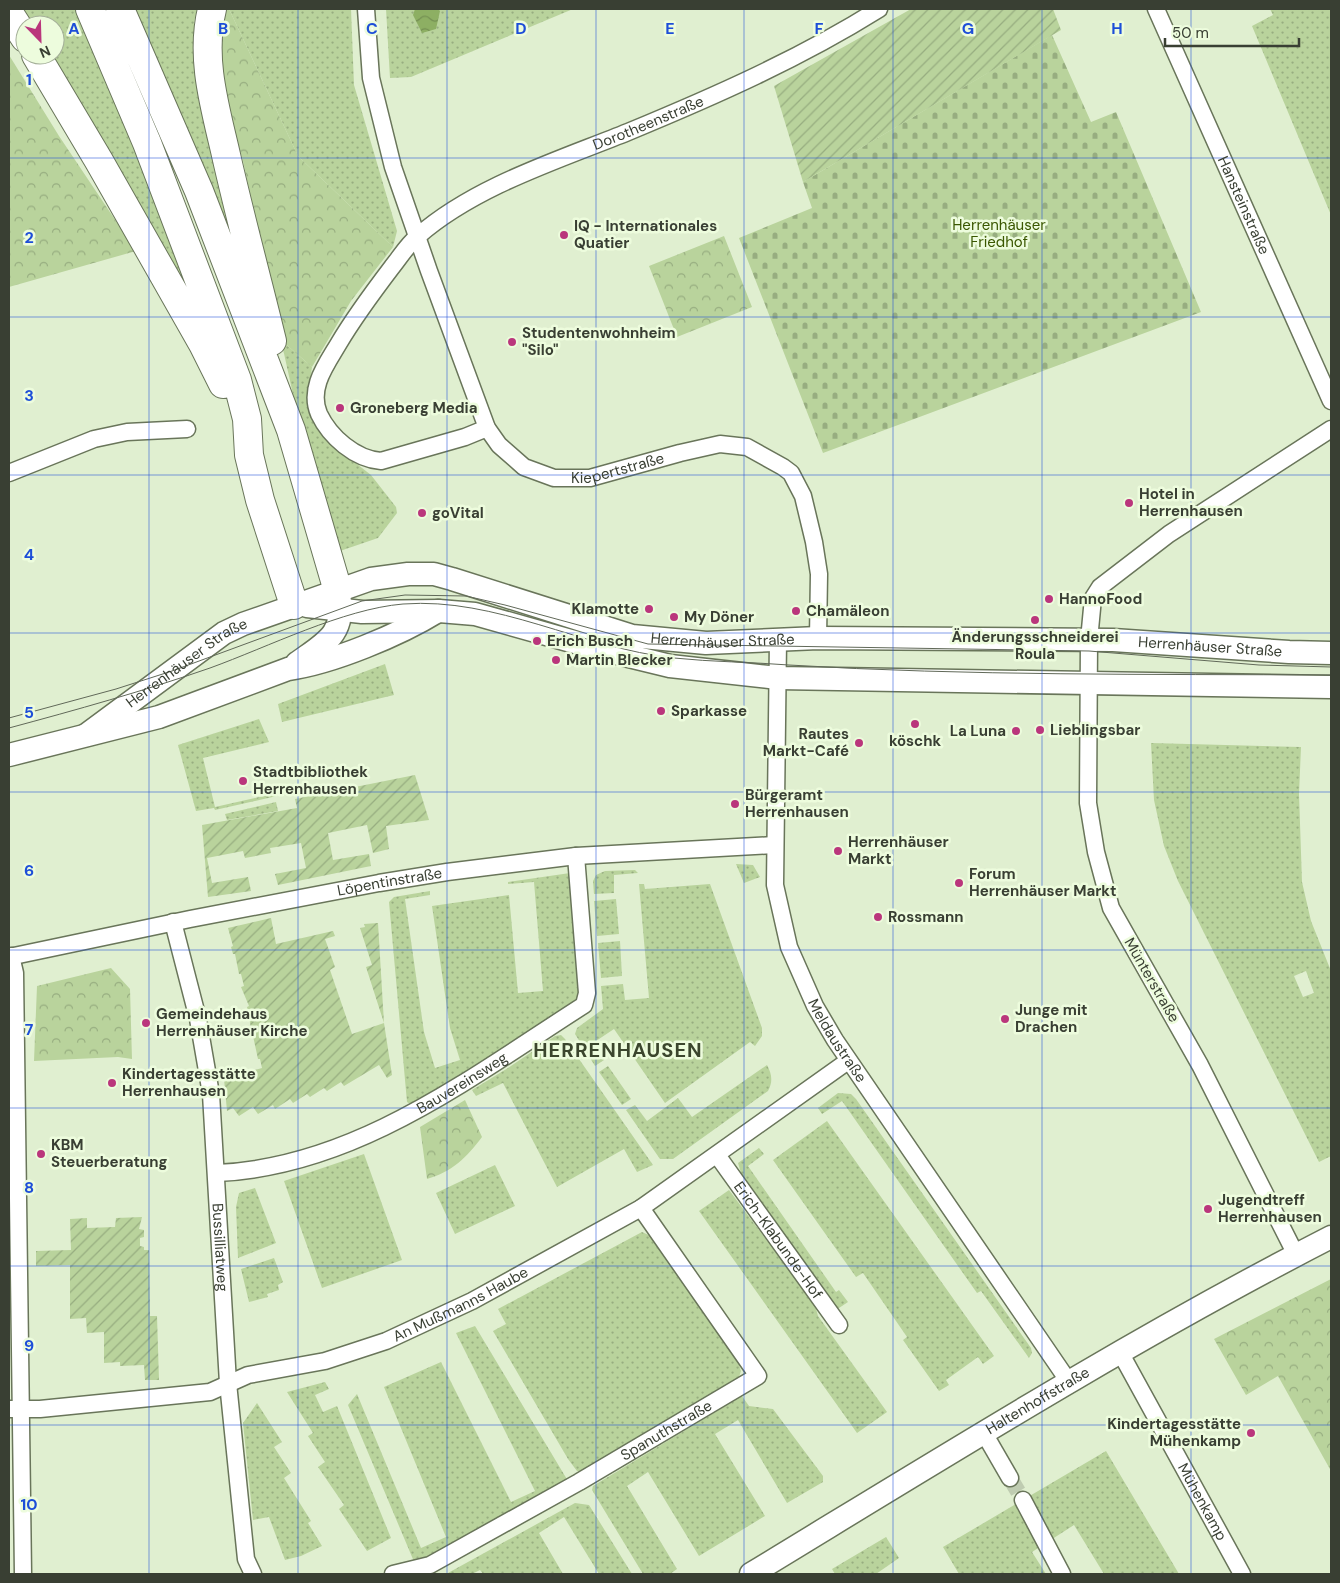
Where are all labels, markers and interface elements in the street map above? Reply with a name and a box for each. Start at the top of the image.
north arrow [15,15,65,65]
scale bar [1165,15,1299,47]
text: A [68,18,80,39]
text: B [218,18,228,39]
text: C [366,18,378,39]
text: D [515,18,527,39]
text: E [665,18,675,39]
text: F [815,18,824,39]
text: G [962,18,974,39]
text: H [1111,18,1123,39]
text: 50 m [1172,23,1209,43]
text: N [37,42,53,62]
text: 1 [26,69,32,90]
street label: Dorotheenstraße [590,91,707,155]
street label: Hansteinstraße [1213,153,1274,258]
park label: Herrenhäuser Friedhof [952,215,1046,252]
place label: IQ - Internationales Quatier [574,216,717,253]
text: 2 [24,227,34,248]
marker: IQ - Internationales Quatier [558,229,570,241]
place label: Studentenwohnheim "Silo" [522,323,676,360]
marker: Studentenwohnheim "Silo" [506,336,518,348]
text: 3 [24,385,34,406]
place label: Groneberg Media [350,398,477,418]
marker: Groneberg Media [334,402,346,414]
street label: Kiepertstraße [571,448,666,488]
place label: Hotel in Herrenhausen [1139,484,1243,521]
marker: Hotel in Herrenhausen [1123,497,1135,509]
place label: goVital [432,503,484,523]
marker: goVital [416,507,428,519]
text: 4 [24,544,34,565]
place label: HannoFood [1059,589,1142,609]
marker: HannoFood [1043,593,1055,605]
place label: Klamotte [572,599,639,619]
place label: Chamäleon [806,601,889,621]
marker: Klamotte [643,603,655,615]
marker: Chamäleon [790,605,802,617]
place label: My Döner [684,607,754,627]
marker: My Döner [668,611,680,623]
street label: Herrenhäuser Straße [122,613,250,712]
marker: Änderungsschneiderei Roula [1029,614,1041,626]
place label: Änderungsschneiderei Roula [951,627,1119,664]
street label: Herrenhäuser Straße [650,628,795,653]
place label: Erich Busch [547,631,633,651]
street label: Herrenhäuser Straße [1137,632,1283,662]
marker: Erich Busch [531,635,543,647]
place label: Martin Blecker [566,650,673,670]
marker: Martin Blecker [550,654,562,666]
place label: Sparkasse [671,701,747,721]
text: 5 [24,702,34,723]
marker: Sparkasse [655,705,667,717]
marker: köschk [909,718,921,730]
place label: Lieblingsbar [1050,720,1140,740]
place label: La Luna [950,721,1006,741]
place label: Rautes Markt-Café [763,724,849,761]
marker: Lieblingsbar [1034,724,1046,736]
marker: La Luna [1010,725,1022,737]
place label: köschk [889,731,941,751]
marker: Rautes Markt-Café [853,737,865,749]
place label: Stadtbibliothek Herrenhausen [253,762,368,799]
marker: Stadtbibliothek Herrenhausen [237,775,249,787]
place label: Bürgeramt Herrenhausen [745,785,849,822]
marker: Bürgeramt Herrenhausen [729,798,741,810]
place label: Herrenhäuser Markt [848,832,949,869]
marker: Herrenhäuser Markt [832,845,844,857]
text: 6 [24,860,34,881]
street label: Löpentinstraße [335,863,444,901]
place label: Forum Herrenhäuser Markt [969,864,1117,901]
marker: Forum Herrenhäuser Markt [953,877,965,889]
place label: Rossmann [888,907,964,927]
marker: Rossmann [872,911,884,923]
street label: Münterstraße [1120,934,1184,1026]
street label: Meldaustraße [803,996,871,1086]
place label: Junge mit Drachen [1015,1000,1088,1037]
place label: Gemeindehaus Herrenhäuser Kirche [156,1004,307,1041]
marker: Junge mit Drachen [999,1013,1011,1025]
marker: Gemeindehaus Herrenhäuser Kirche [140,1017,152,1029]
text: 7 [25,1019,34,1040]
district label: HERRENHAUSEN [533,1037,703,1063]
street label: Bauvereinsweg [413,1048,511,1118]
place label: Kindertagesstätte Herrenhausen [122,1064,256,1101]
marker: Kindertagesstätte Herrenhausen [106,1077,118,1089]
place label: KBM Steuerberatung [51,1135,167,1172]
marker: KBM Steuerberatung [35,1148,47,1160]
text: 8 [24,1177,34,1198]
street label: Erich-Klabunde-Hof [729,1178,827,1303]
place label: Jugendtreff Herrenhausen [1218,1190,1322,1227]
street label: Bussilliatweg [207,1203,233,1292]
marker: Jugendtreff Herrenhausen [1202,1203,1214,1215]
street label: An Mußmanns Haube [390,1262,532,1346]
text: 9 [24,1335,34,1356]
street label: Haltenhoffstraße [982,1362,1093,1439]
street label: Spanuthstraße [617,1395,716,1465]
place label: Kindertagesstätte Mühenkamp [1107,1414,1241,1451]
marker: Kindertagesstätte Mühenkamp [1245,1427,1257,1439]
street label: Mühenkamp [1173,1460,1232,1544]
text: 10 [20,1494,38,1515]

